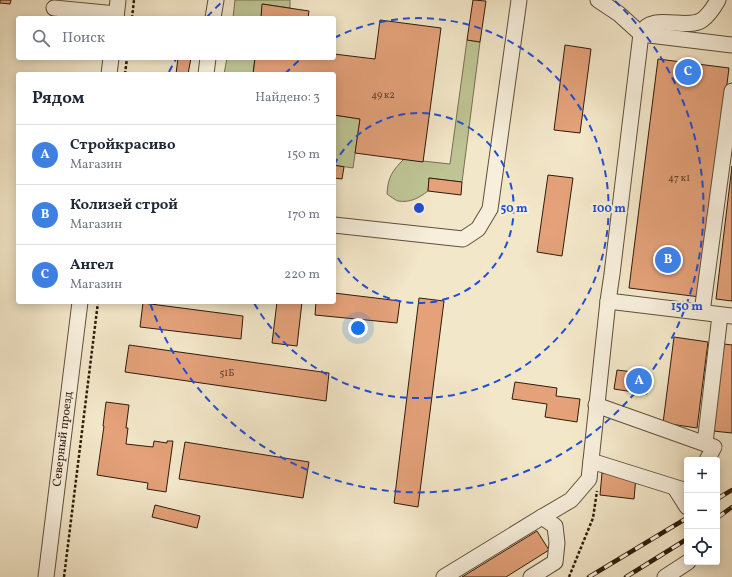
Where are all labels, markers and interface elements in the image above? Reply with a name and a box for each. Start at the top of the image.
search box [16,16,336,60]
icon: search [30,27,52,49]
text: Поиск [62,28,105,49]
pin: C [675,57,701,87]
text: Рядом [32,87,85,110]
house number: 49 к2 [371,88,395,102]
text: Найдено: 3 [255,89,320,107]
text: Стройкрасиво [70,135,176,156]
text: A [40,146,50,164]
text: 150 m [287,146,320,164]
text: Магазин [70,156,122,174]
house number: 47 к1 [668,171,690,185]
text: Колизей строй [70,195,178,216]
centre of rings [412,201,426,215]
text: 50 m [500,201,528,217]
text: 100 m [592,201,626,217]
text: B [41,206,49,224]
text: 170 m [287,206,320,224]
text: Магазин [70,216,122,234]
pin: B [655,245,681,275]
text: Ангел [70,255,114,276]
text: C [41,266,49,284]
text: 220 m [284,266,320,284]
text: Магазин [70,276,122,294]
text: 150 m [671,299,703,315]
your location [348,318,368,338]
house number: 51Б [220,366,234,380]
pin: A [626,366,652,396]
street label: Северный проезд [49,390,77,488]
map controls [684,457,720,565]
button: + [684,457,720,493]
button: − [684,493,720,529]
button: locate [684,529,720,565]

